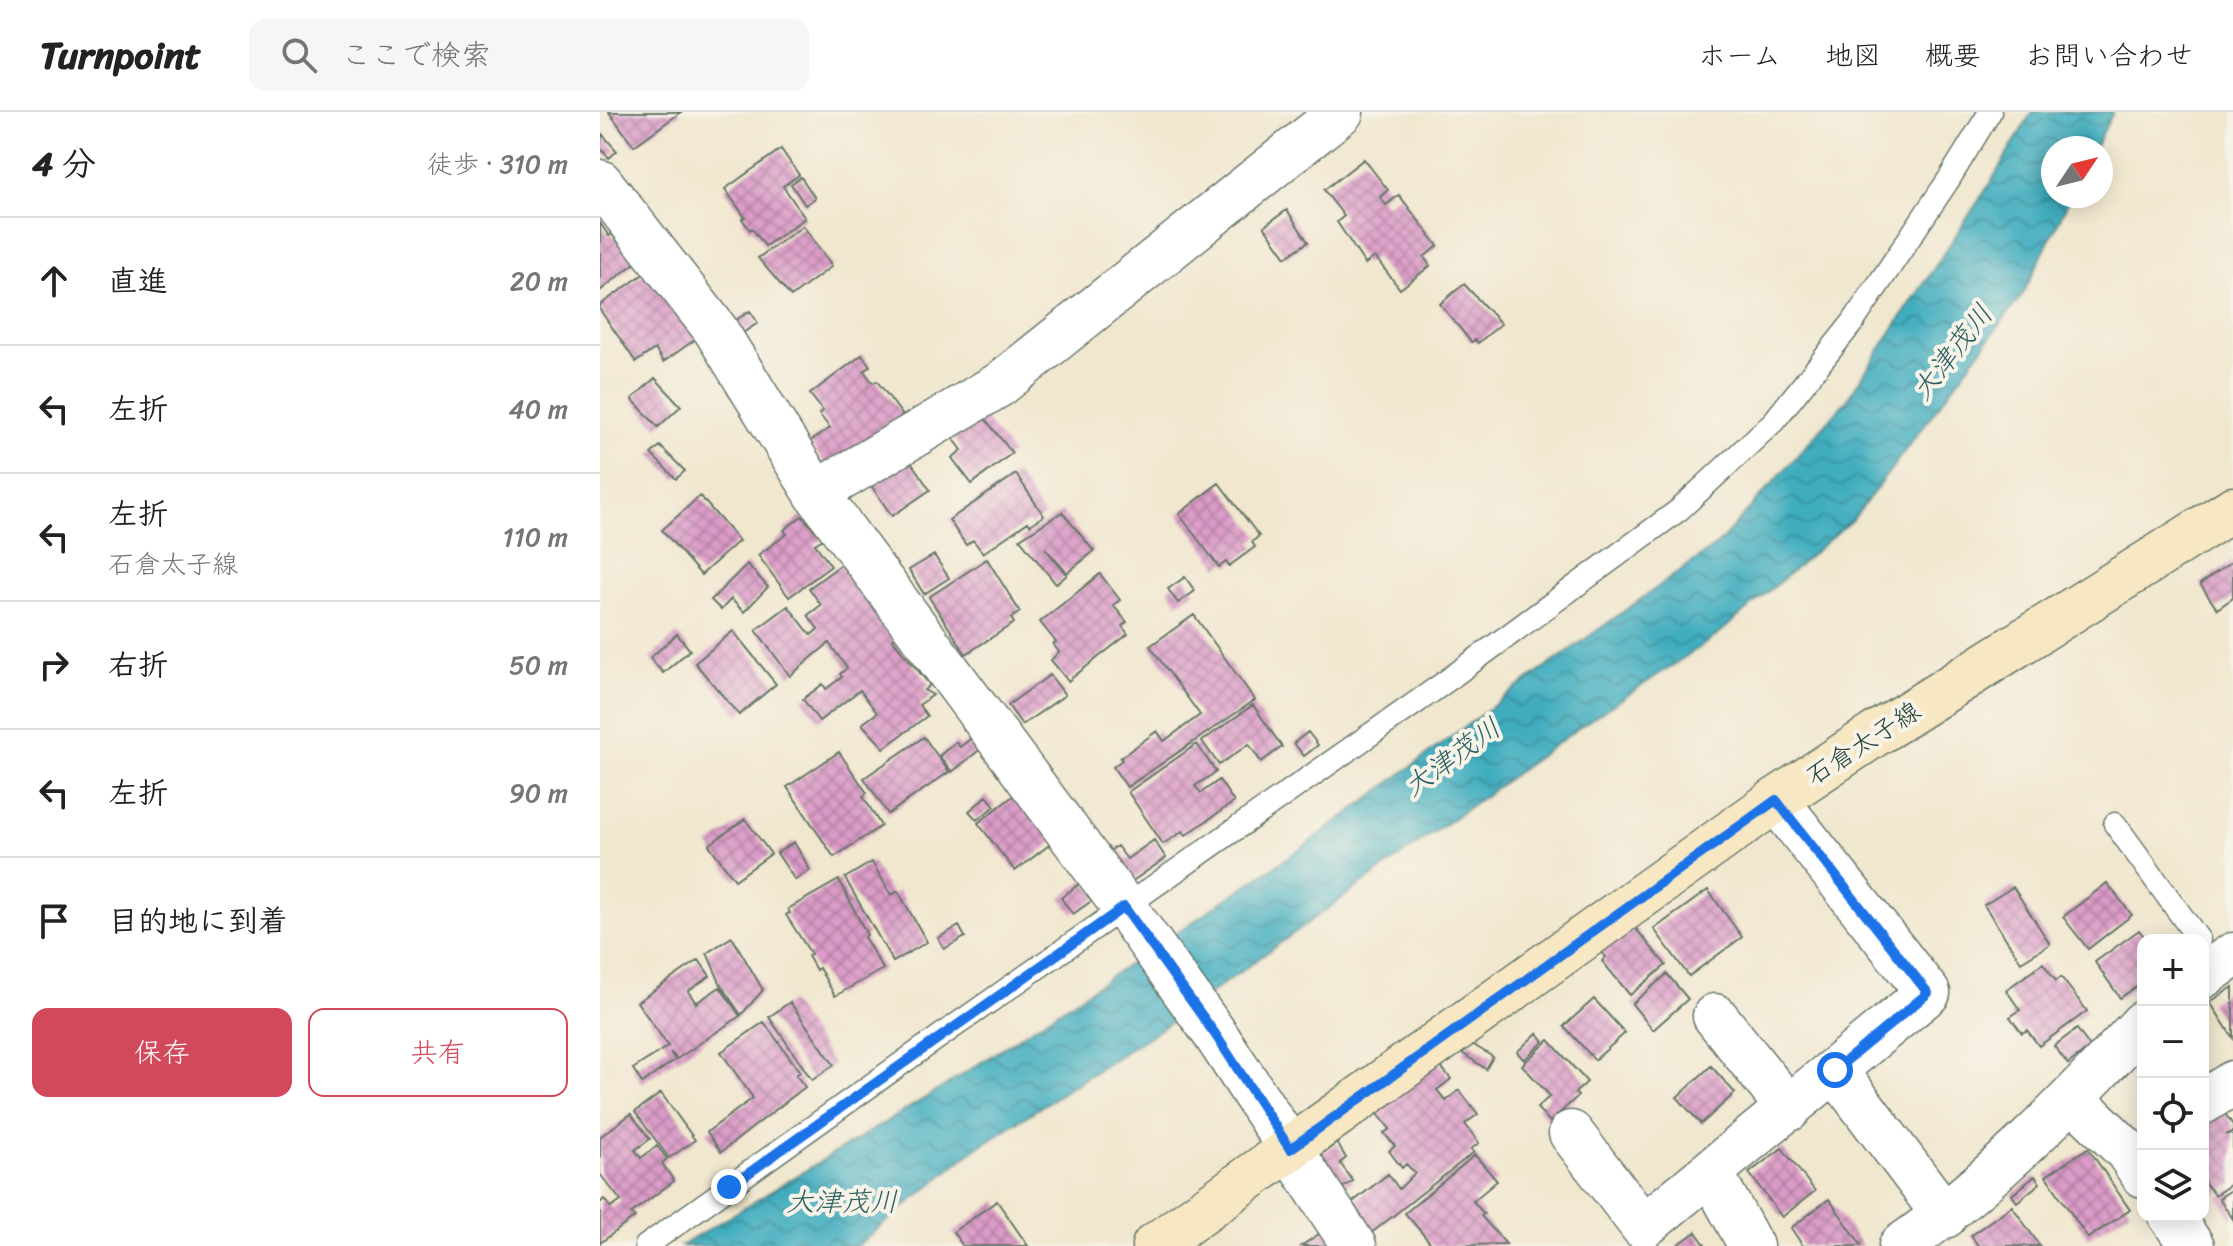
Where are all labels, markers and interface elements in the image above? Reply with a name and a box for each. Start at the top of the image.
search box [249,19,809,91]
text: Turnpoint [40,22,201,89]
text: ここで検索 [341,28,491,82]
text: ホーム [1698,31,1781,80]
text: 地図 [1825,31,1881,80]
text: 概要 [1925,31,1981,80]
text: お問い合わせ [2025,31,2193,80]
icon: search [277,33,321,77]
text: 4 分 [32,134,96,194]
north arrow [2041,136,2113,208]
text: 徒歩 · 310 m [427,141,568,187]
text: 直進 [108,254,168,308]
text: 20 m [510,258,568,304]
icon: ahead [32,259,76,303]
water label: 大津茂川 [1898,293,2006,411]
text: 左折 [108,382,168,436]
text: 40 m [509,386,568,432]
icon: left [32,387,76,431]
text: 左折 [108,487,168,541]
text: 110 m [503,514,568,560]
icon: left [32,515,76,559]
text: 石倉太子線 [108,541,238,587]
text: 右折 [108,638,168,692]
text: 50 m [509,642,568,688]
icon: right [32,643,76,687]
street label: 石倉太子線 [1796,688,1930,798]
water label: 大津茂川 [1392,704,1512,810]
text: 左折 [108,766,168,820]
text: 90 m [509,770,568,816]
icon: left [32,771,76,815]
text: 目的地に到着 [108,894,288,948]
icon: arrive [32,899,76,943]
map controls [2137,934,2209,1222]
button: + [2137,934,2209,1006]
button: − [2137,1006,2209,1078]
button: 保存 [32,1008,292,1097]
button: 共有 [308,1008,568,1097]
route start [1817,1052,1853,1088]
button: locate [2137,1078,2209,1150]
button: layers [2137,1150,2209,1222]
route end [711,1169,747,1205]
water label: 大津茂川 [786,1177,898,1226]

